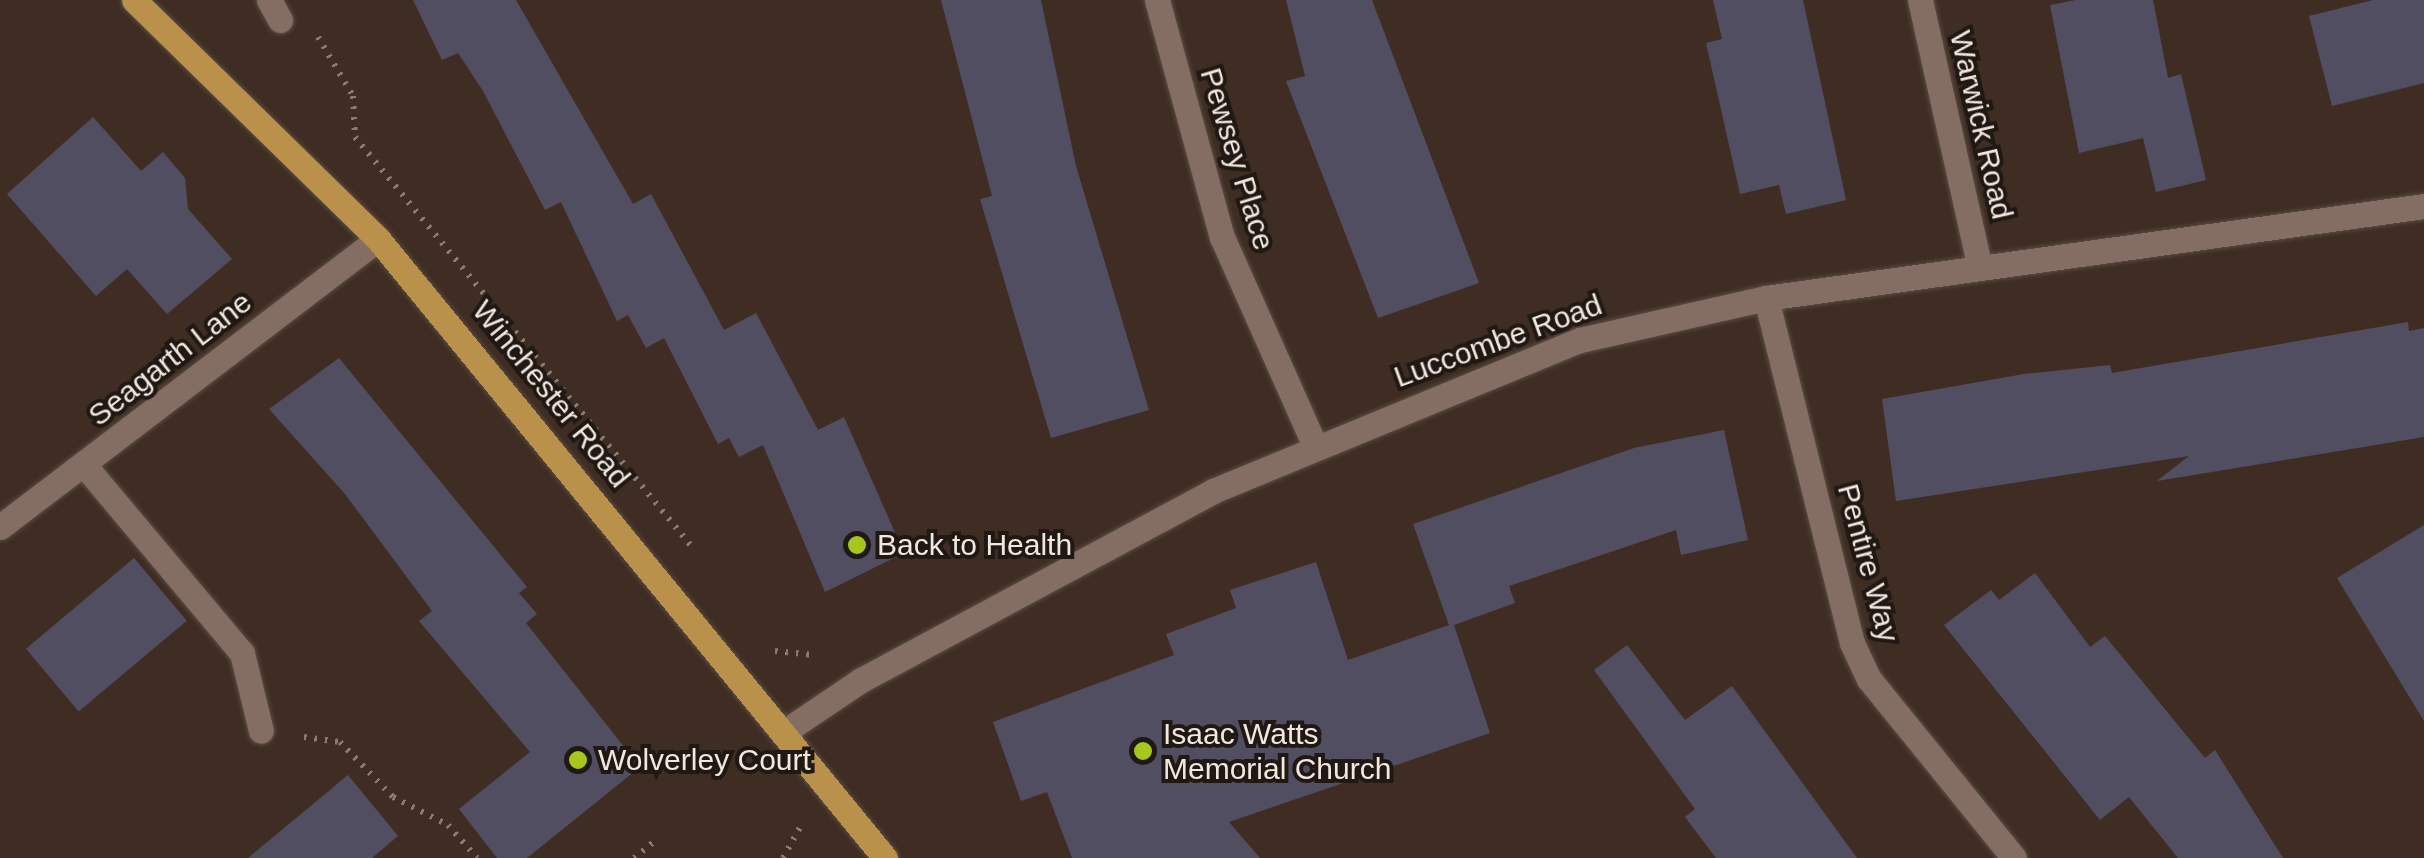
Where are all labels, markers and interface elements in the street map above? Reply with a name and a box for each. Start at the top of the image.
street label: Warwick Road [1942,27,2020,223]
street label: Pewsey Place [1192,64,1282,254]
street label: Seagarth Lane [81,284,259,434]
street label: Luccombe Road [1389,287,1607,395]
street label: Winchester Road [465,293,637,495]
street label: Pentire Way [1830,480,1906,646]
place label: Back to Health [877,527,1072,563]
marker: Back to Health [846,534,868,556]
place label: Isaac Watts Memorial Church [1163,716,1391,786]
marker: Isaac Watts Memorial Church [1132,740,1154,762]
place label: Wolverley Court [598,742,811,778]
marker: Wolverley Court [567,749,589,771]

